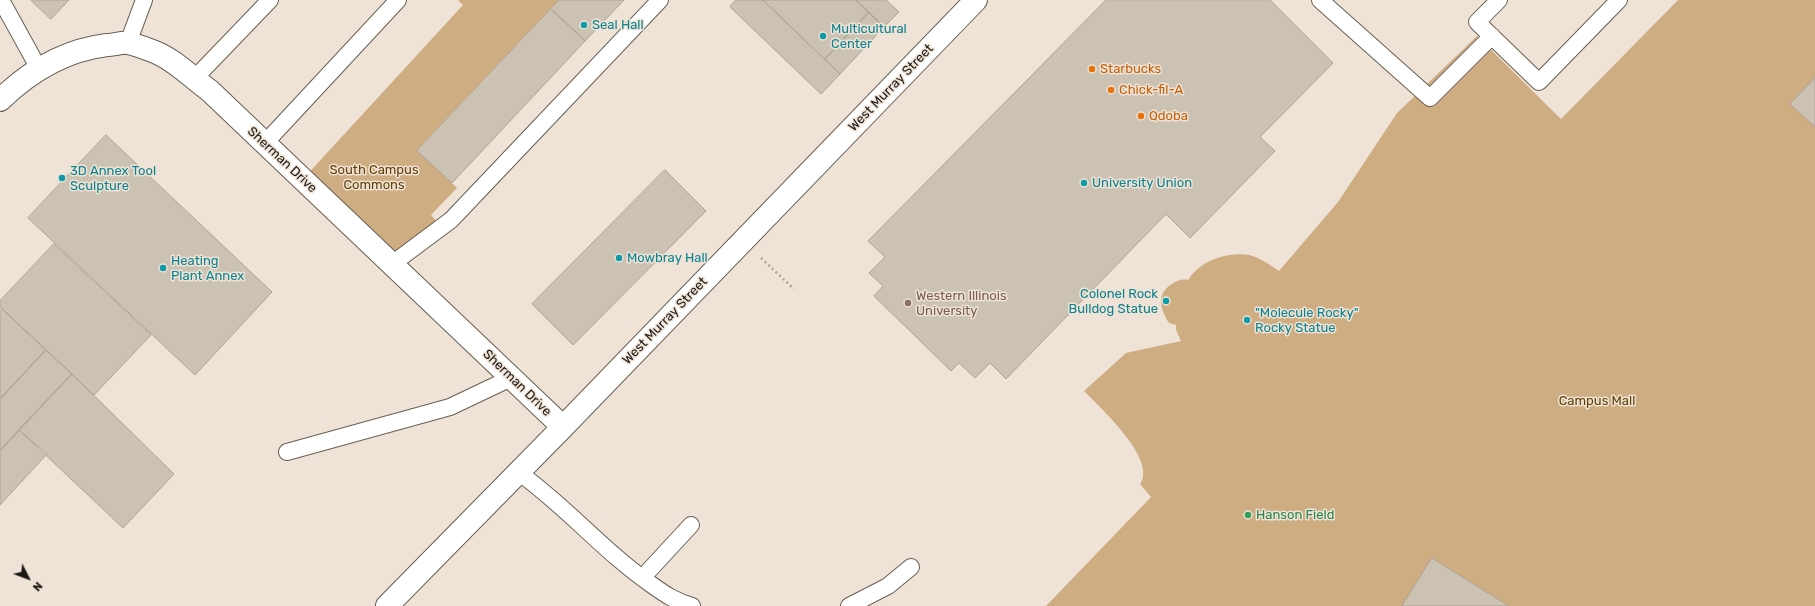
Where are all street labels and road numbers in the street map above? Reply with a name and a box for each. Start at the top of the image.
street label: West Murray Street [845,41,937,135]
street label: Sherman Drive [244,124,320,196]
street label: West Murray Street [619,274,711,368]
street label: Sherman Drive [479,346,555,420]

